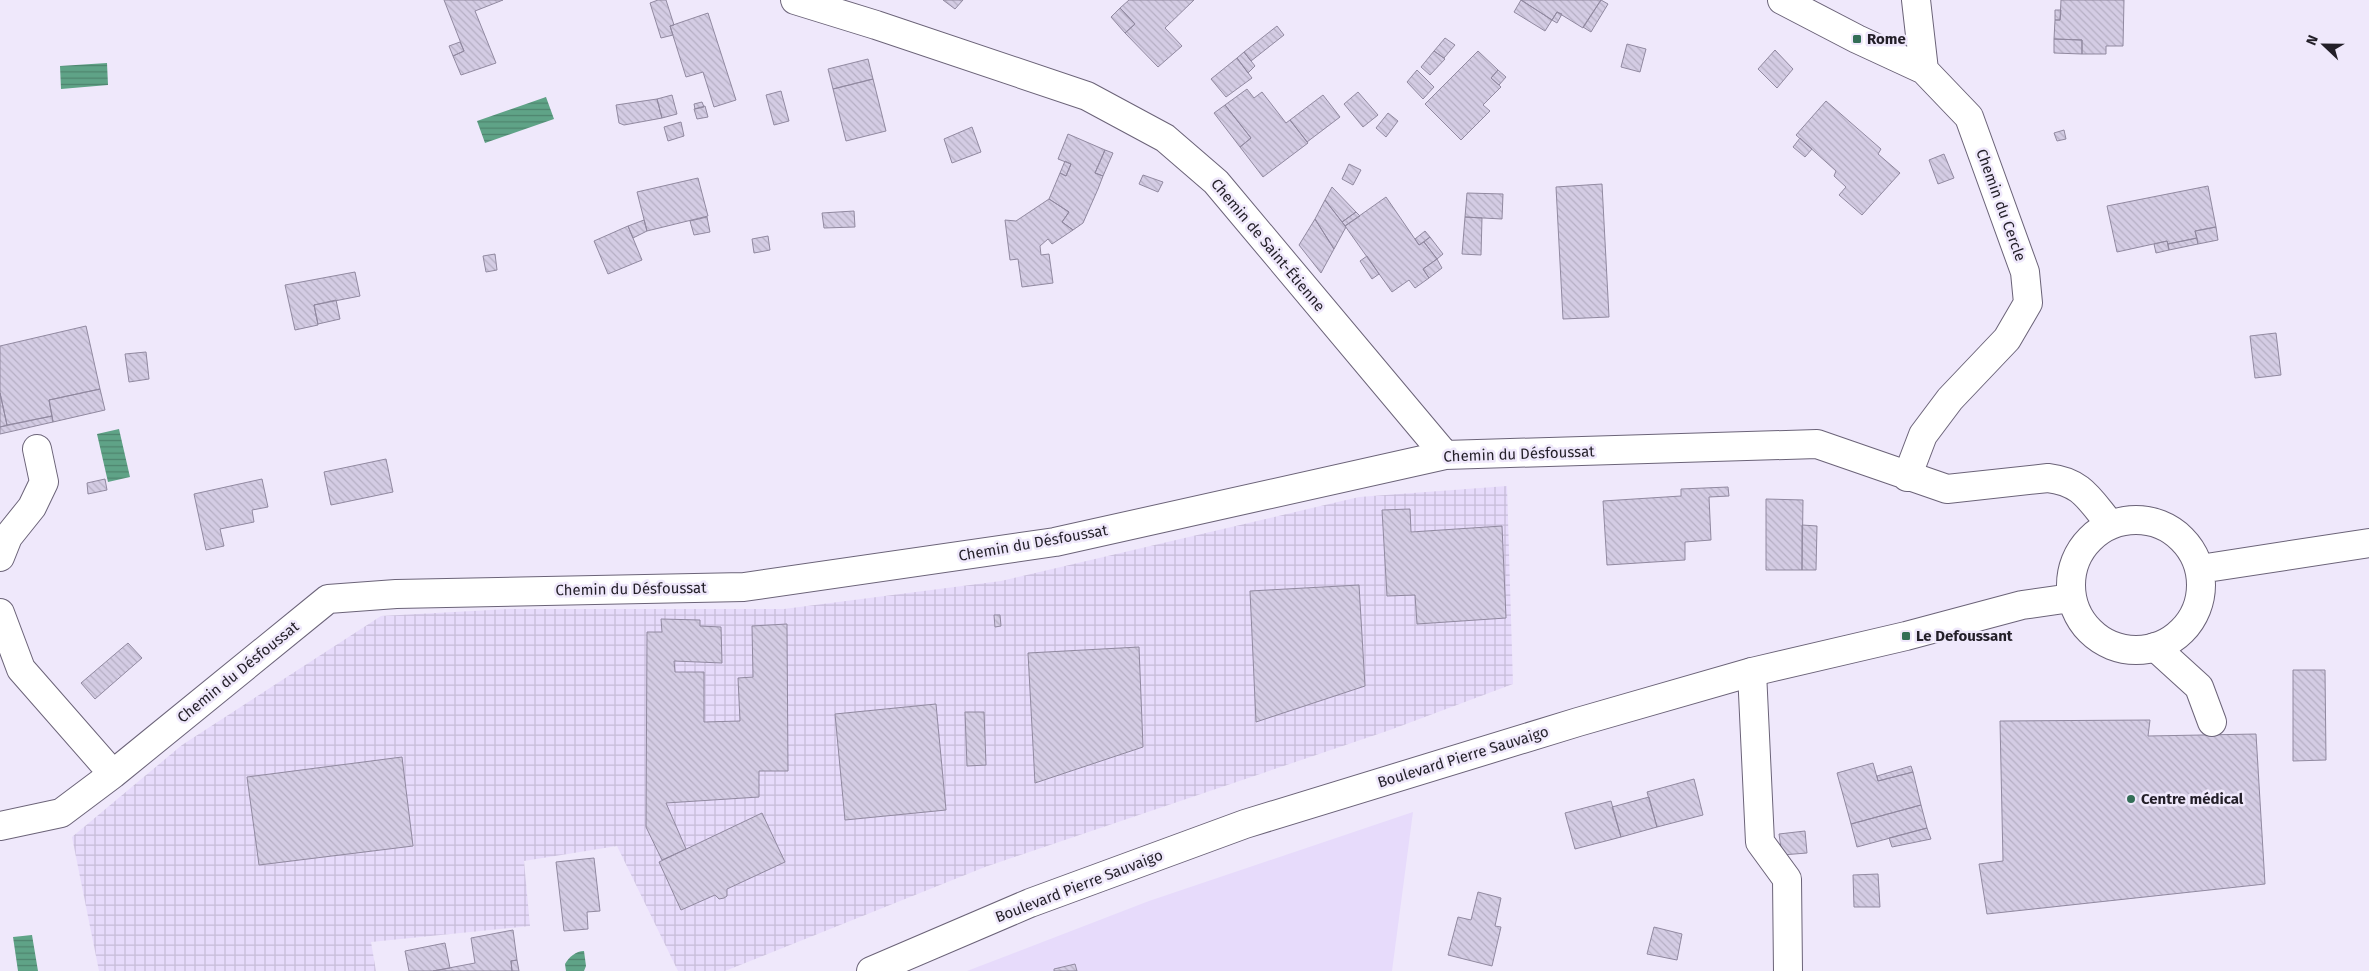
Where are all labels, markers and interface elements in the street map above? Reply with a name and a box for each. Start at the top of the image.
north arrow [2299,20,2349,70]
place label: Rome [1867,30,1906,48]
marker: Rome [1851,33,1863,45]
text: N [2303,33,2322,48]
street label: Chemin du Cercle [1972,146,2030,264]
street label: Chemin de Saint-Étienne [1207,175,1329,315]
street label: Chemin du Désfoussat [1443,442,1595,466]
street label: Chemin du Désfoussat [957,521,1110,565]
street label: Chemin du Désfoussat [555,579,707,599]
street label: Chemin du Désfoussat [174,617,303,727]
place label: Le Defoussant [1916,627,2013,645]
marker: Le Defoussant [1900,630,1912,642]
street label: Boulevard Pierre Sauvaigo [1375,722,1551,792]
place label: Centre médical [2141,790,2244,808]
marker: Centre médical [2125,793,2137,805]
street label: Boulevard Pierre Sauvaigo [993,846,1165,926]

